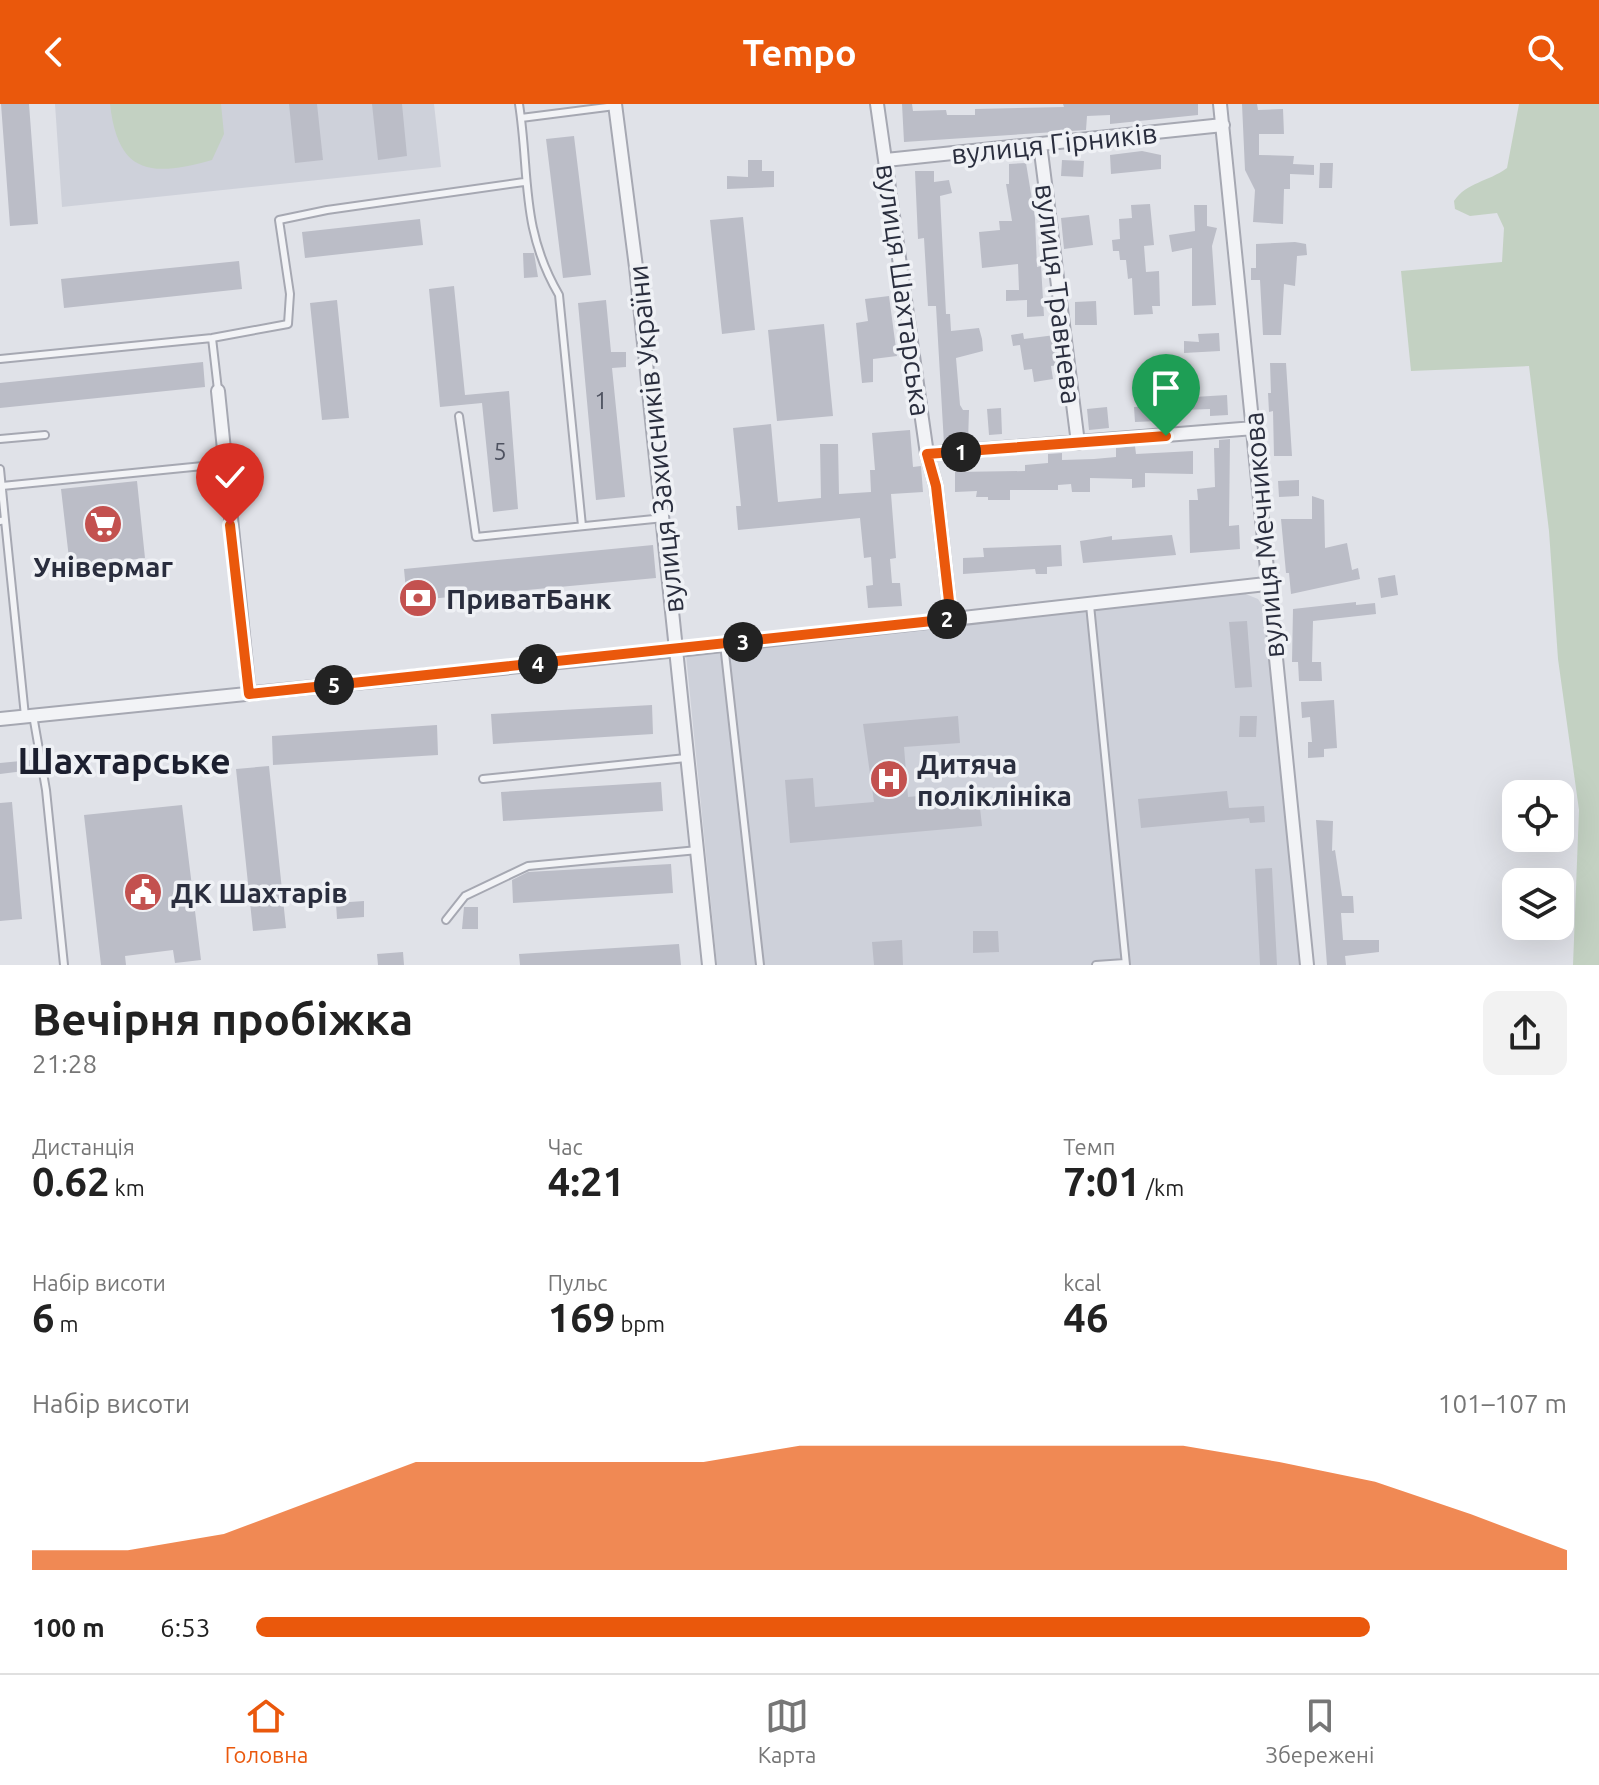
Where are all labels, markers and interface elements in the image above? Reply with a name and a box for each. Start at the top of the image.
icon: back [32,30,76,74]
icon: search [1523,30,1567,74]
text: Tempo [742,32,857,73]
street label: вулиця Гірників [949,117,1159,169]
street label: вулиця Шахтарська [871,162,937,418]
street label: вулиця Травнева [1030,182,1088,406]
street label: вулиця Захисників України [621,264,689,614]
pin [1132,354,1200,436]
icon: arrive [1144,366,1188,410]
house number: 1 [594,387,608,414]
street label: вулиця Мечникова [1237,411,1289,659]
pin: 1 [941,432,981,472]
house number: 5 [493,438,507,465]
text: 1 [955,439,967,464]
pin [196,443,264,525]
icon: check [208,455,252,499]
supermarket icon: Універмаг [82,503,124,545]
place label: Універмаг [33,551,173,582]
bank icon: ПриватБанк [397,577,439,619]
place label: ПриватБанк [446,583,612,614]
pin: 2 [927,599,967,639]
text: 2 [941,606,953,631]
pin: 3 [723,622,763,662]
text: 3 [737,629,749,654]
pin: 4 [518,644,558,684]
text: 4 [532,651,544,676]
pin: 5 [314,665,354,705]
text: 5 [328,672,340,697]
district label: Шахтарське [17,740,231,781]
place label: Дитяча поліклініка [917,748,1072,811]
hospital icon: Дитяча поліклініка [868,758,910,800]
map controls [1502,780,1574,940]
button: locate [1502,780,1574,852]
button: layers [1502,868,1574,940]
public building icon: ДК Шахтарів [122,871,164,913]
place label: ДК Шахтарів [171,877,348,908]
button: share [1483,991,1567,1075]
text: Вечірня пробіжка [32,994,413,1043]
text: 21:28 [32,1049,97,1078]
text: Дистанція [32,1134,135,1159]
text: Час [548,1134,583,1159]
text: Темп [1063,1134,1115,1159]
text: 0.62 [32,1159,110,1204]
text: 4:21 [548,1159,625,1204]
text: 7:01 [1063,1159,1141,1204]
text: km [110,1175,145,1200]
text: /km [1141,1175,1184,1200]
text: Набір висоти [32,1270,166,1295]
text: Пульс [548,1270,608,1295]
text: kcal [1063,1270,1101,1295]
text: 6 [32,1295,55,1340]
text: 169 [548,1295,615,1340]
text: 46 [1063,1295,1108,1340]
text: m [55,1311,79,1336]
text: bpm [615,1311,665,1336]
text: Набір висоти [32,1389,190,1418]
text: 101–107 m [1438,1389,1567,1418]
text: 100 m [32,1613,105,1642]
text: 6:53 [160,1613,210,1642]
tab: Головна [225,1694,308,1767]
tab: Карта [758,1694,816,1767]
tab: Збережені [1266,1694,1374,1767]

